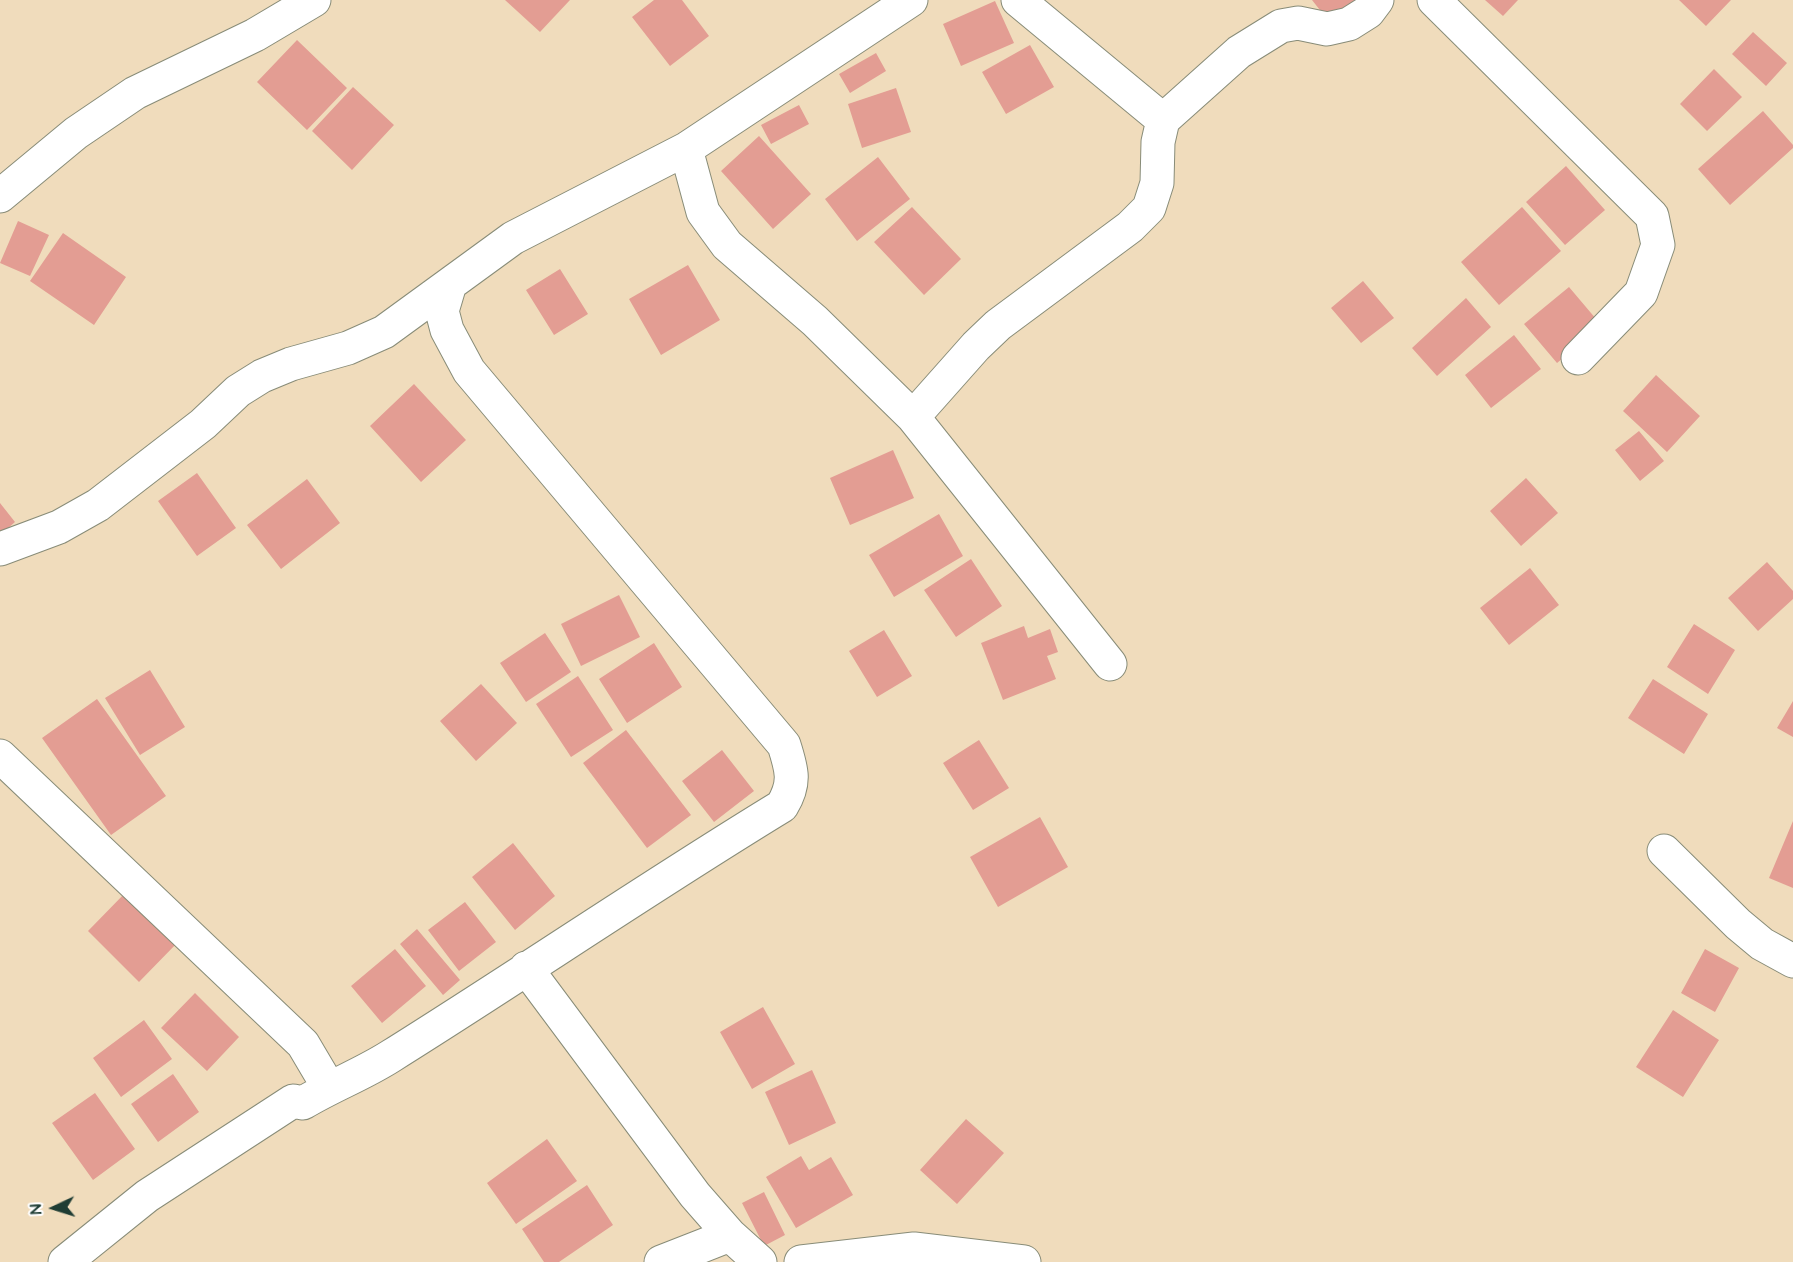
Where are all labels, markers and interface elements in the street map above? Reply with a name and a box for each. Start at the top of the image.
north arrow [24,1178,84,1238]
text: N [25,1203,47,1215]

